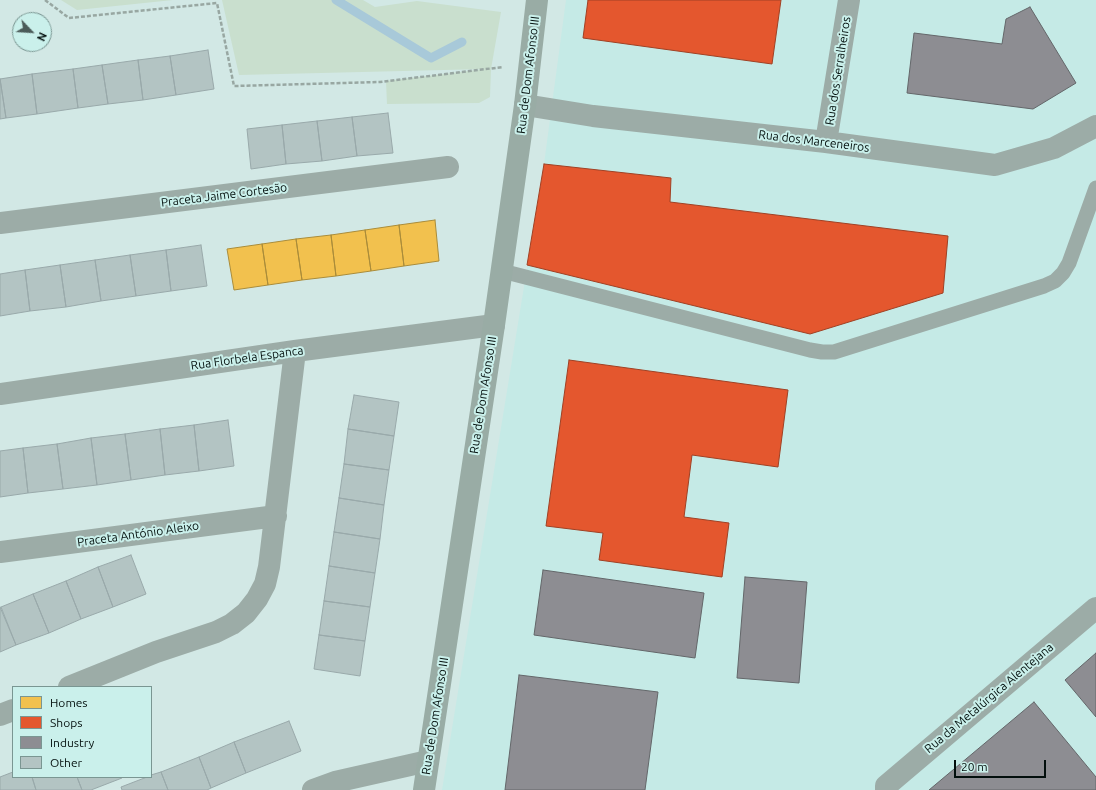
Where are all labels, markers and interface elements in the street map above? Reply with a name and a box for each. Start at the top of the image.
north arrow [12,12,52,52]
street label: Rua de Dom Afonso III [514,15,542,135]
street label: Rua dos Serralheiros [822,16,854,126]
text: N [35,30,49,43]
street label: Rua dos Marceneiros [758,127,870,155]
street label: Praceta Jaime Cortesão [160,180,288,210]
street label: Rua de Dom Afonso III [467,335,499,455]
street label: Rua Florbela Espanca [190,343,304,373]
street label: Praceta António Aleixo [76,518,200,550]
street label: Rua da Metalúrgica Alentejana [922,640,1056,756]
street label: Rua de Dom Afonso III [419,656,451,776]
legend [12,686,152,778]
text: Homes [50,696,88,709]
text: Shops [50,716,82,729]
text: Industry [50,736,94,749]
scale bar [956,752,1048,778]
text: Other [50,756,82,769]
text: 20 m [961,760,988,773]

